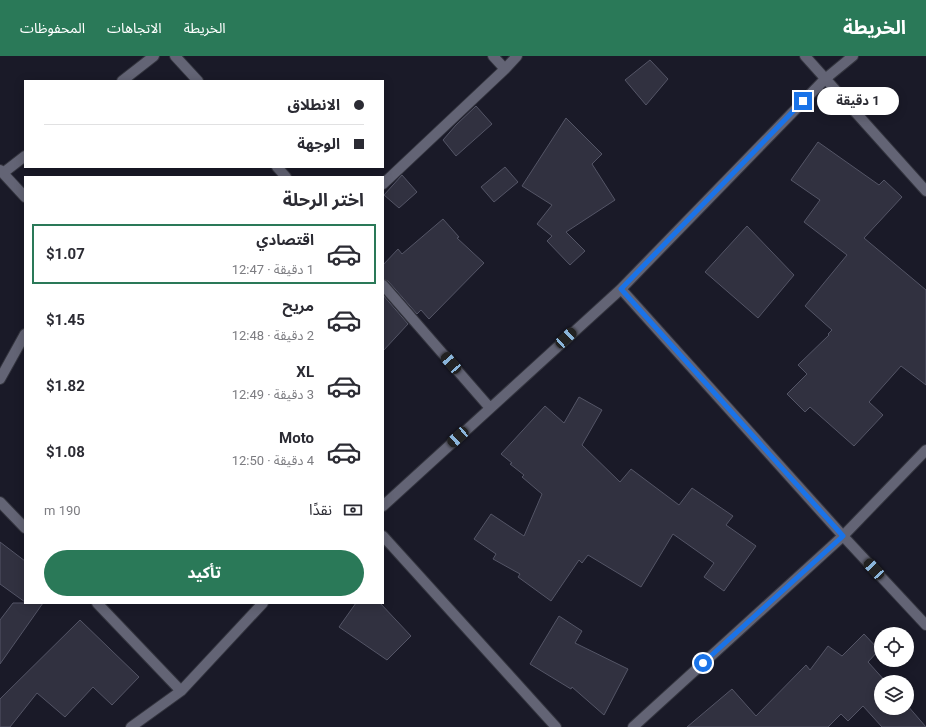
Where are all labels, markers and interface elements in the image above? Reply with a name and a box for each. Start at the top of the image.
text: الخريطة [843,16,906,39]
text: المحفوظات [20,20,85,36]
text: الاتجاهات [107,20,162,36]
text: الخريطة [184,20,226,36]
callout: 1 دقيقة [817,87,899,115]
route end [794,92,812,110]
text: 1 دقيقة [836,93,880,108]
text: الانطلاق [288,96,340,114]
text: الوجهة [297,135,340,153]
text: اختر الرحلة [283,189,364,210]
text: اقتصادي [256,231,314,249]
icon: car [326,236,362,272]
text: $1.07 [46,245,85,263]
text: 1 دقيقة · 12:47 [232,262,314,277]
text: مريح [282,297,314,315]
icon: car [326,302,362,338]
text: $1.45 [46,311,85,329]
car [553,325,579,351]
text: 2 دقيقة · 12:48 [232,328,314,343]
car [439,350,463,376]
text: XL [296,363,314,381]
icon: car [326,368,362,404]
text: $1.82 [46,377,85,395]
text: 3 دقيقة · 12:49 [232,387,314,402]
car [445,425,471,449]
text: Moto [279,429,314,447]
icon: car [326,434,362,470]
text: $1.08 [46,443,85,461]
text: 4 دقيقة · 12:50 [232,453,314,468]
icon: cash [342,499,364,521]
text: نقدًا [309,501,332,519]
text: 190 m [44,503,81,518]
button: تأكيد [44,550,364,596]
car [861,556,887,582]
map controls [874,627,914,715]
button: locate [874,627,914,667]
route start [694,654,712,672]
button: layers [874,675,914,715]

